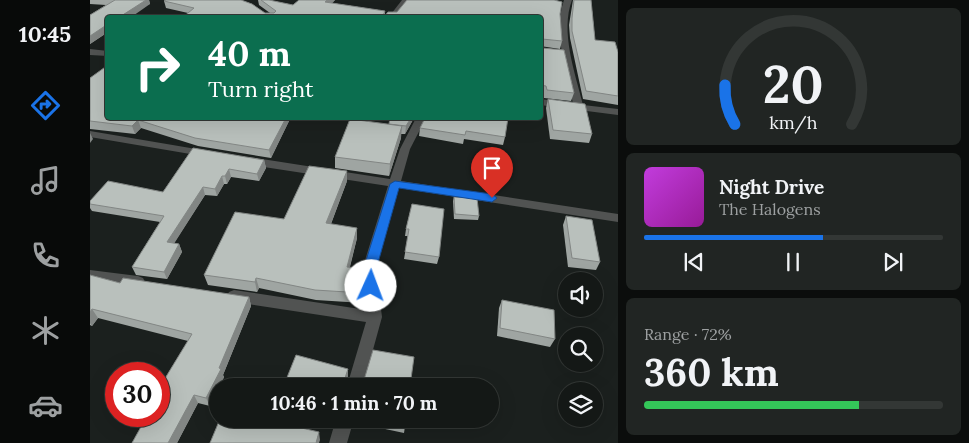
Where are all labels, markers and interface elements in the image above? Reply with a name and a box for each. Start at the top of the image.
text: 10:45 [19,20,71,48]
text: 40 m [208,31,291,76]
icon: right [125,35,190,100]
text: 20 [763,51,824,117]
text: Turn right [208,75,313,103]
icon: directions [28,88,63,123]
text: km/h [769,111,818,134]
pin [471,147,513,198]
icon: arrive [478,154,506,182]
icon: music [28,163,63,198]
text: Night Drive [719,175,824,199]
text: The Halogens [719,199,821,219]
icon: phone [28,238,63,273]
icon: previous [680,248,708,276]
icon: pause [779,248,807,276]
icon: next [879,248,907,276]
position arrow [344,259,396,311]
map controls [558,272,603,427]
button: sound [558,272,603,317]
icon: climate [28,313,63,348]
text: Range · 72% [644,324,732,344]
button: search [558,327,603,372]
text: 360 km [644,348,779,396]
speed limit sign: 30 [105,362,170,427]
button: layers [558,382,603,427]
icon: car [28,388,63,423]
text: 10:46 · 1 min · 70 m [271,391,437,415]

